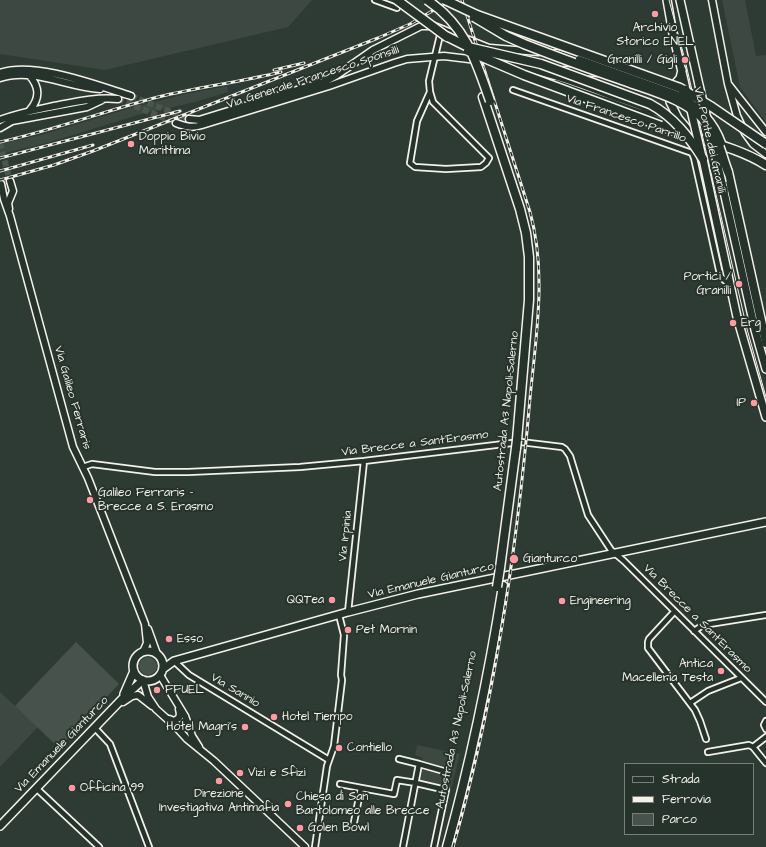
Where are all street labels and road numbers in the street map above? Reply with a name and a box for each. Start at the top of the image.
street label: Via Generale Francesco Sponsilli [225,43,401,113]
street label: Via Ponte dei Granili [690,85,728,195]
street label: Via Francesco Parrillo [564,92,688,146]
street label: Autostrada A3 Napoli-Salerno [491,330,523,492]
street label: Via Galileo Ferraris [50,345,94,451]
street label: Via Brecce a Sant'Erasmo [341,428,489,460]
street label: Via Irpinia [336,510,356,562]
street label: Via Emanuele Gianturco [367,560,495,602]
street label: Via Brecce a Sant'Erasmo [640,562,754,676]
street label: Autostrada A3 Napoli-Salerno [433,650,481,810]
street label: Via Sannio [208,671,262,711]
street label: Via Emanuele Gianturco [12,694,112,796]

